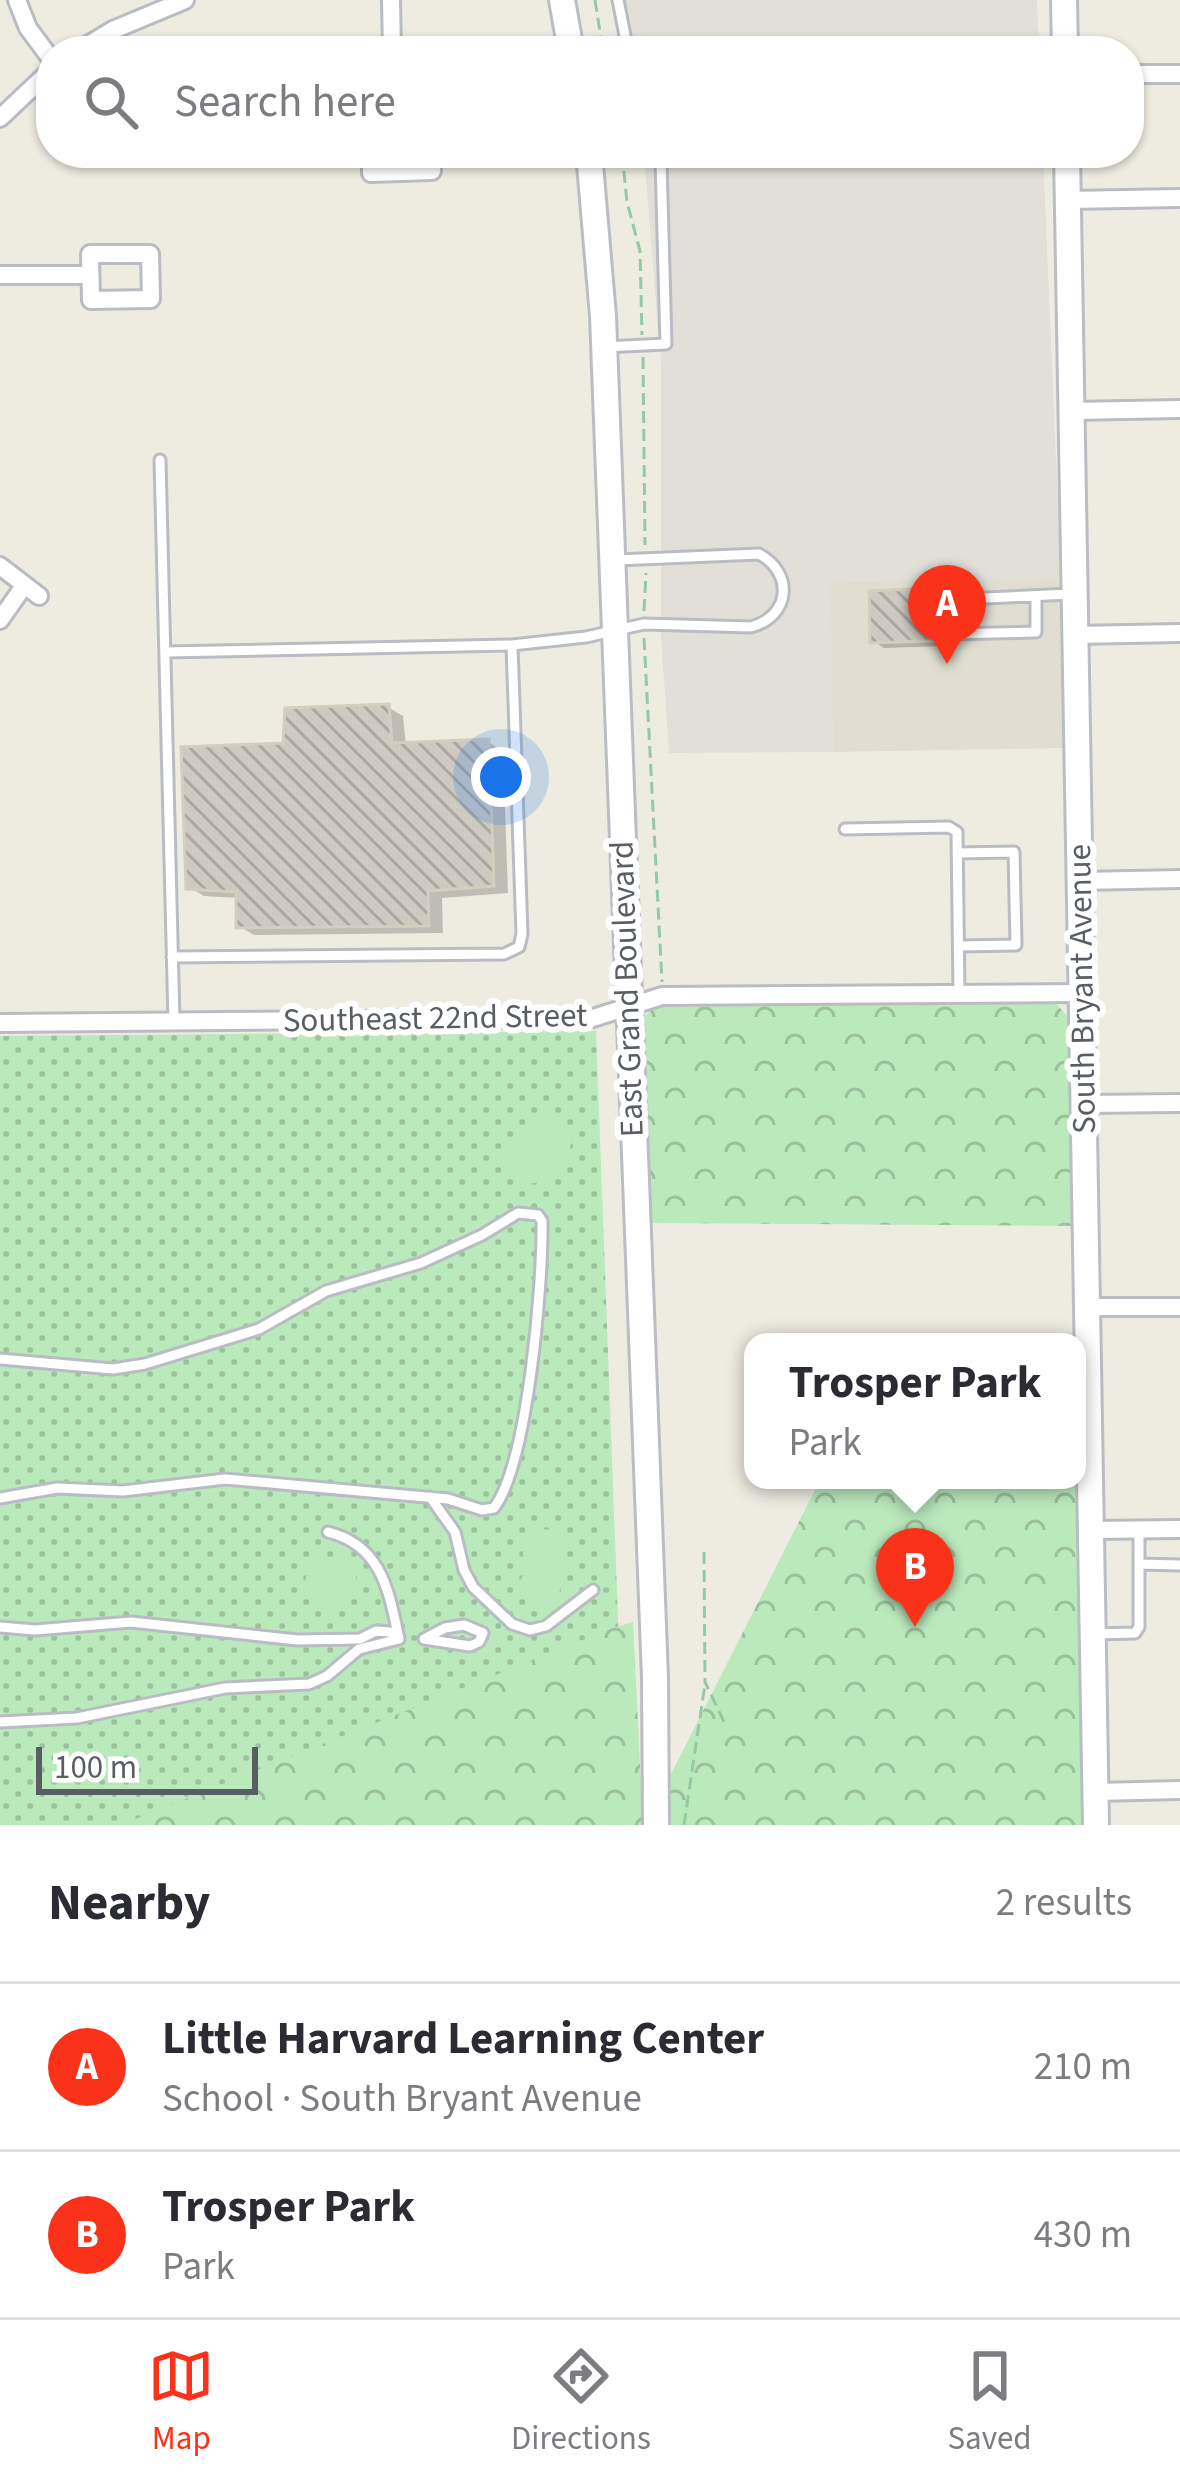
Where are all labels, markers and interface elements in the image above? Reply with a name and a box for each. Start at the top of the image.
search box [36,36,1144,168]
icon: search [78,69,144,135]
text: Search here [174,70,396,134]
pin: A [908,565,986,664]
your location [471,747,531,807]
street label: East Grand Boulevard [598,840,656,1138]
street label: South Bryant Avenue [1056,844,1108,1134]
street label: Southeast 22nd Street [282,992,588,1044]
popup [744,1333,1086,1489]
text: Trosper Park [789,1351,1041,1415]
text: Park [789,1415,861,1471]
pin: B [876,1528,954,1627]
scale bar [36,1741,258,1794]
text: 100 m [54,1744,137,1791]
text: Nearby [48,1867,210,1939]
text: 2 results [996,1875,1132,1931]
text: Little Harvard Learning Center [162,2007,764,2071]
text: A [76,2039,98,2095]
text: 210 m [1034,2039,1132,2095]
text: School · South Bryant Avenue [162,2071,642,2127]
text: Trosper Park [162,2175,415,2239]
text: B [75,2207,99,2263]
text: 430 m [1034,2207,1132,2263]
text: Park [162,2239,235,2295]
tab: Map [148,2343,214,2462]
tab: Directions [511,2343,651,2462]
tab: Saved [947,2343,1032,2462]

